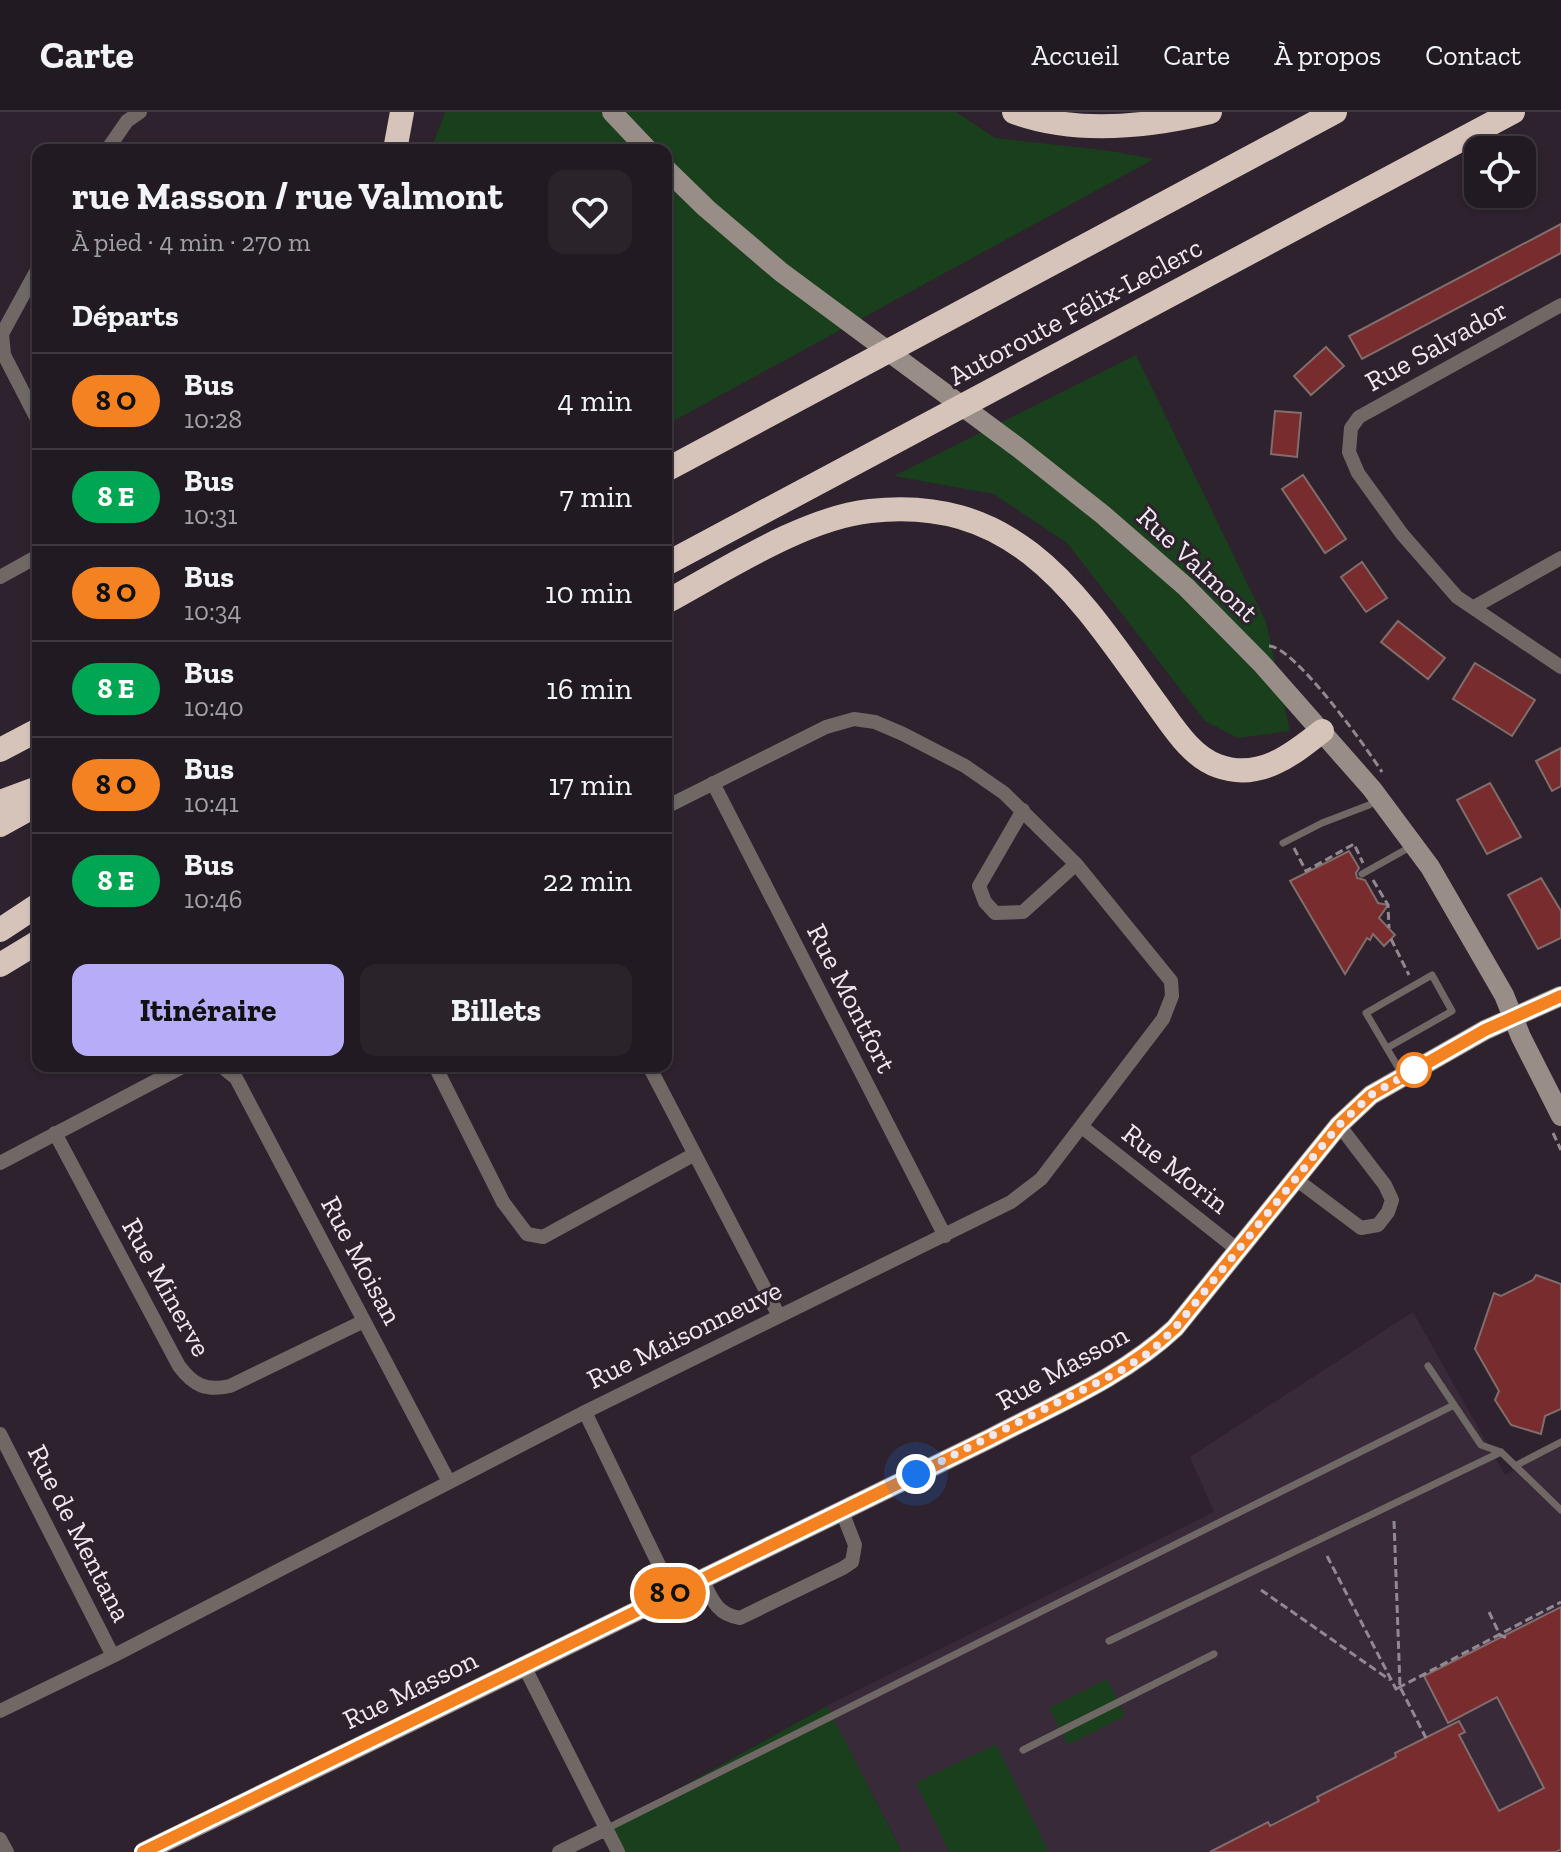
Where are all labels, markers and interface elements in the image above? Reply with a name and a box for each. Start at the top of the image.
text: Carte [40,32,134,78]
text: Accueil [1031,39,1119,72]
text: Carte [1163,39,1230,72]
text: À propos [1274,39,1381,72]
text: Contact [1425,39,1521,72]
map controls [1464,136,1536,208]
button: locate [1464,136,1536,208]
button: heart [548,170,632,254]
text: rue Masson / rue Valmont [72,173,503,219]
text: À pied · 4 min · 270 m [72,226,310,258]
street label: Autoroute Félix-Leclerc [943,231,1208,392]
street label: Rue Salvador [1359,293,1513,398]
text: Départs [72,298,179,334]
text: Bus [184,367,234,403]
text: 4 min [558,383,632,419]
text: 8 O [96,384,136,417]
text: 10:28 [184,403,242,435]
text: Bus [184,463,234,499]
text: 7 min [560,479,632,515]
text: 8 E [98,480,134,513]
text: 10:31 [184,499,238,531]
street label: Rue Valmont [1130,500,1266,629]
text: Bus [184,559,234,595]
text: 10 min [545,575,632,611]
text: 8 O [96,576,136,609]
text: 10:34 [184,595,242,627]
text: Bus [184,655,234,691]
text: 16 min [546,671,632,707]
text: 8 E [98,672,134,705]
text: 10:40 [184,691,244,723]
text: Bus [184,751,234,787]
text: 17 min [549,767,632,803]
text: 8 O [96,768,136,801]
text: 10:41 [184,787,239,819]
text: Bus [184,847,234,883]
text: 22 min [543,863,632,899]
text: 8 E [98,864,134,897]
text: 10:46 [184,883,243,915]
street label: Rue Montfort [800,918,903,1079]
button: Itinéraire [72,964,344,1056]
button: Billets [360,964,632,1056]
unlabelled marker [1397,1053,1431,1087]
street label: Rue Morin [1116,1116,1236,1220]
street label: Rue Moisan [314,1190,409,1330]
street label: Rue Minerve [115,1212,218,1362]
street label: Rue Maisonneuve [582,1273,787,1396]
street label: Rue Masson [991,1318,1134,1417]
street label: Rue de Mentana [21,1439,139,1628]
your location [896,1454,936,1494]
line badge: 8 O [624,1567,716,1619]
text: 8 O [650,1576,690,1609]
street label: Rue Masson [338,1643,483,1736]

